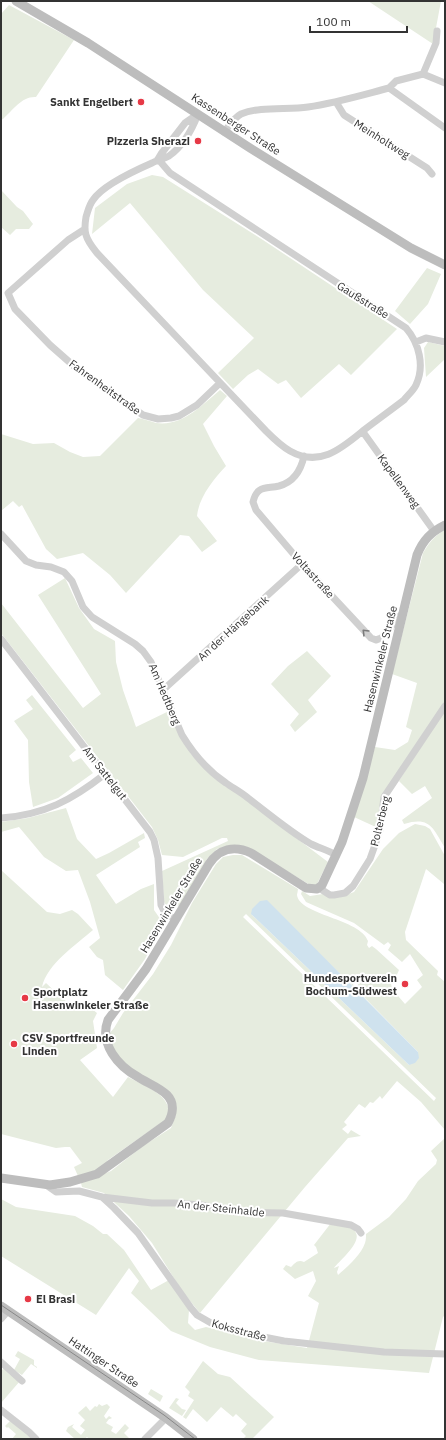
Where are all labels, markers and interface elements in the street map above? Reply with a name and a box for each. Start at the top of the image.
scale bar [310,8,407,34]
text: 100 m [316,14,351,29]
street label: Kassenberger Straße [189,90,283,158]
place label: Sankt Engelbert [50,95,133,109]
marker: Sankt Engelbert [136,97,146,107]
street label: Meinholtweg [351,116,413,162]
place label: Pizzeria Sherazi [107,134,190,148]
marker: Pizzeria Sherazi [193,136,203,146]
street label: Gaußstraße [334,278,392,322]
street label: Fahrenheitstraße [66,356,144,418]
street label: Kapellenweg [375,451,423,511]
street label: Voltastraße [289,549,337,601]
street label: An der Hängebank [195,592,272,664]
street label: Hasenwinkeler Straße [360,604,400,714]
one-way arrow [362,629,370,637]
street label: Am Hedtberg [146,661,184,727]
street label: Am Sattelgut [80,743,130,803]
street label: Polterberg [367,794,393,848]
street label: Hasenwinkeler Straße [137,855,205,955]
place label: Hundesportverein Bochum-Südwest [304,971,397,998]
marker: Hundesportverein Bochum-Südwest [400,979,410,989]
place label: Sportplatz Hasenwinkeler Straße [33,985,149,1012]
marker: Sportplatz Hasenwinkeler Straße [20,993,30,1003]
place label: CSV Sportfreunde Linden [22,1031,115,1058]
marker: CSV Sportfreunde Linden [9,1039,19,1049]
street label: An der Steinhalde [177,1196,265,1220]
place label: El Brasi [36,1292,75,1306]
marker: El Brasi [23,1294,33,1304]
street label: Koksstraße [210,1316,268,1344]
street label: Hattinger Straße [66,1333,142,1391]

